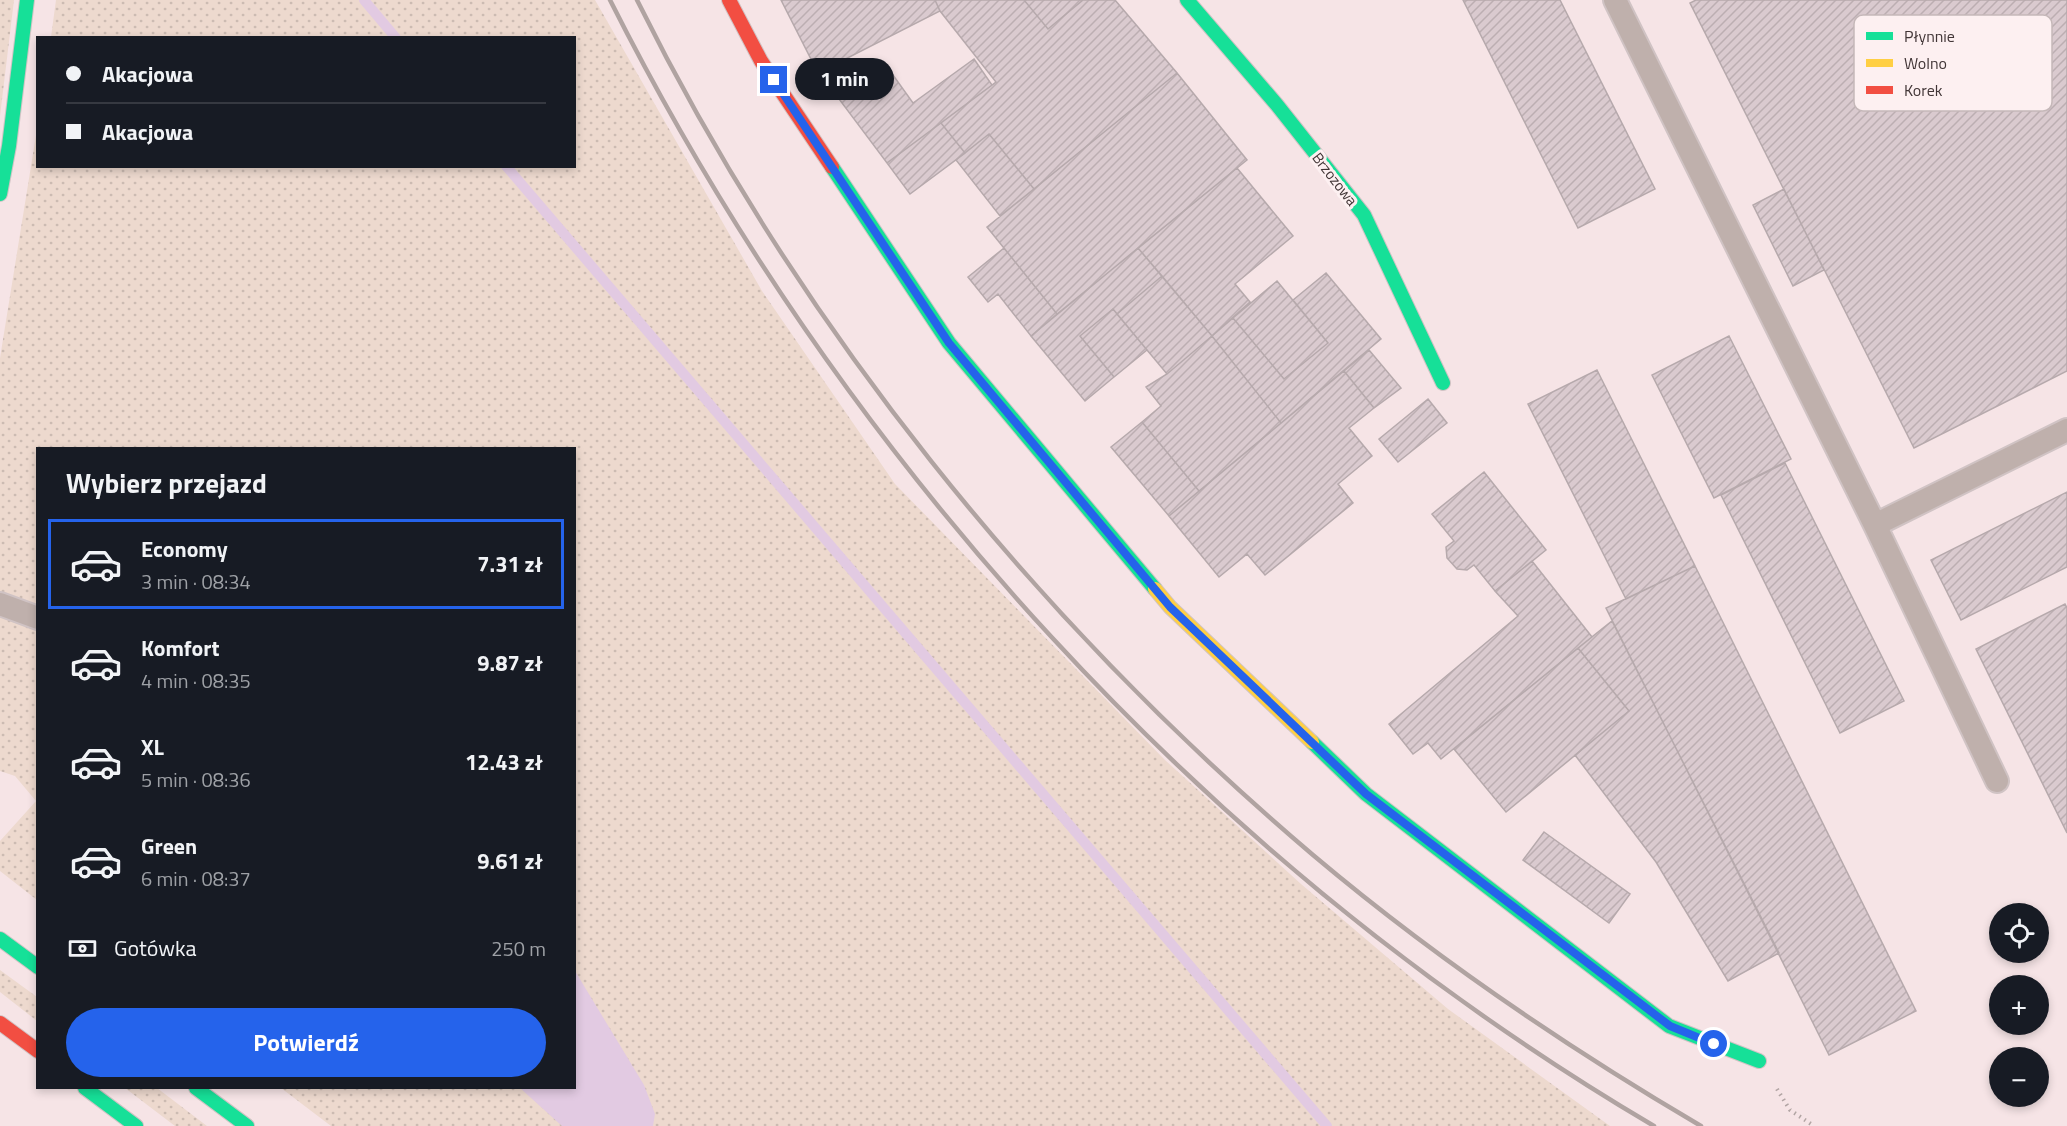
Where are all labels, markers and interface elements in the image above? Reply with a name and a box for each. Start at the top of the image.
legend [1854,15,2052,111]
text: Płynnie [1904,24,1955,48]
text: Wolno [1904,51,1947,75]
text: Akacjowa [102,57,193,91]
callout: 1 min [795,59,894,101]
text: 1 min [820,63,869,94]
route end [760,66,787,93]
text: Korek [1904,78,1943,102]
text: Akacjowa [102,115,193,149]
street label: Brzozowa [1307,147,1364,211]
text: Wybierz przejazd [66,462,267,503]
text: Economy [141,532,228,566]
icon: car [69,537,123,591]
text: 7.31 zł [477,547,543,581]
text: 3 min · 08:34 [141,566,251,597]
text: Komfort [141,631,220,665]
icon: car [69,636,123,690]
text: 9.87 zł [477,646,543,680]
text: 4 min · 08:35 [141,665,251,696]
text: XL [141,730,164,764]
icon: car [69,735,123,789]
text: 12.43 zł [465,745,543,779]
text: 5 min · 08:36 [141,764,251,795]
text: Green [141,829,197,863]
icon: car [69,834,123,888]
text: 9.61 zł [477,844,543,878]
text: 6 min · 08:37 [141,863,251,894]
map controls [1989,903,2049,1107]
button: locate [1989,903,2049,963]
text: Gotówka [114,931,197,965]
icon: cash [66,932,99,965]
text: 250 m [491,933,546,964]
button: + [1989,975,2049,1035]
button: Potwierdź [66,1008,546,1077]
route start [1700,1030,1727,1057]
button: − [1989,1047,2049,1107]

